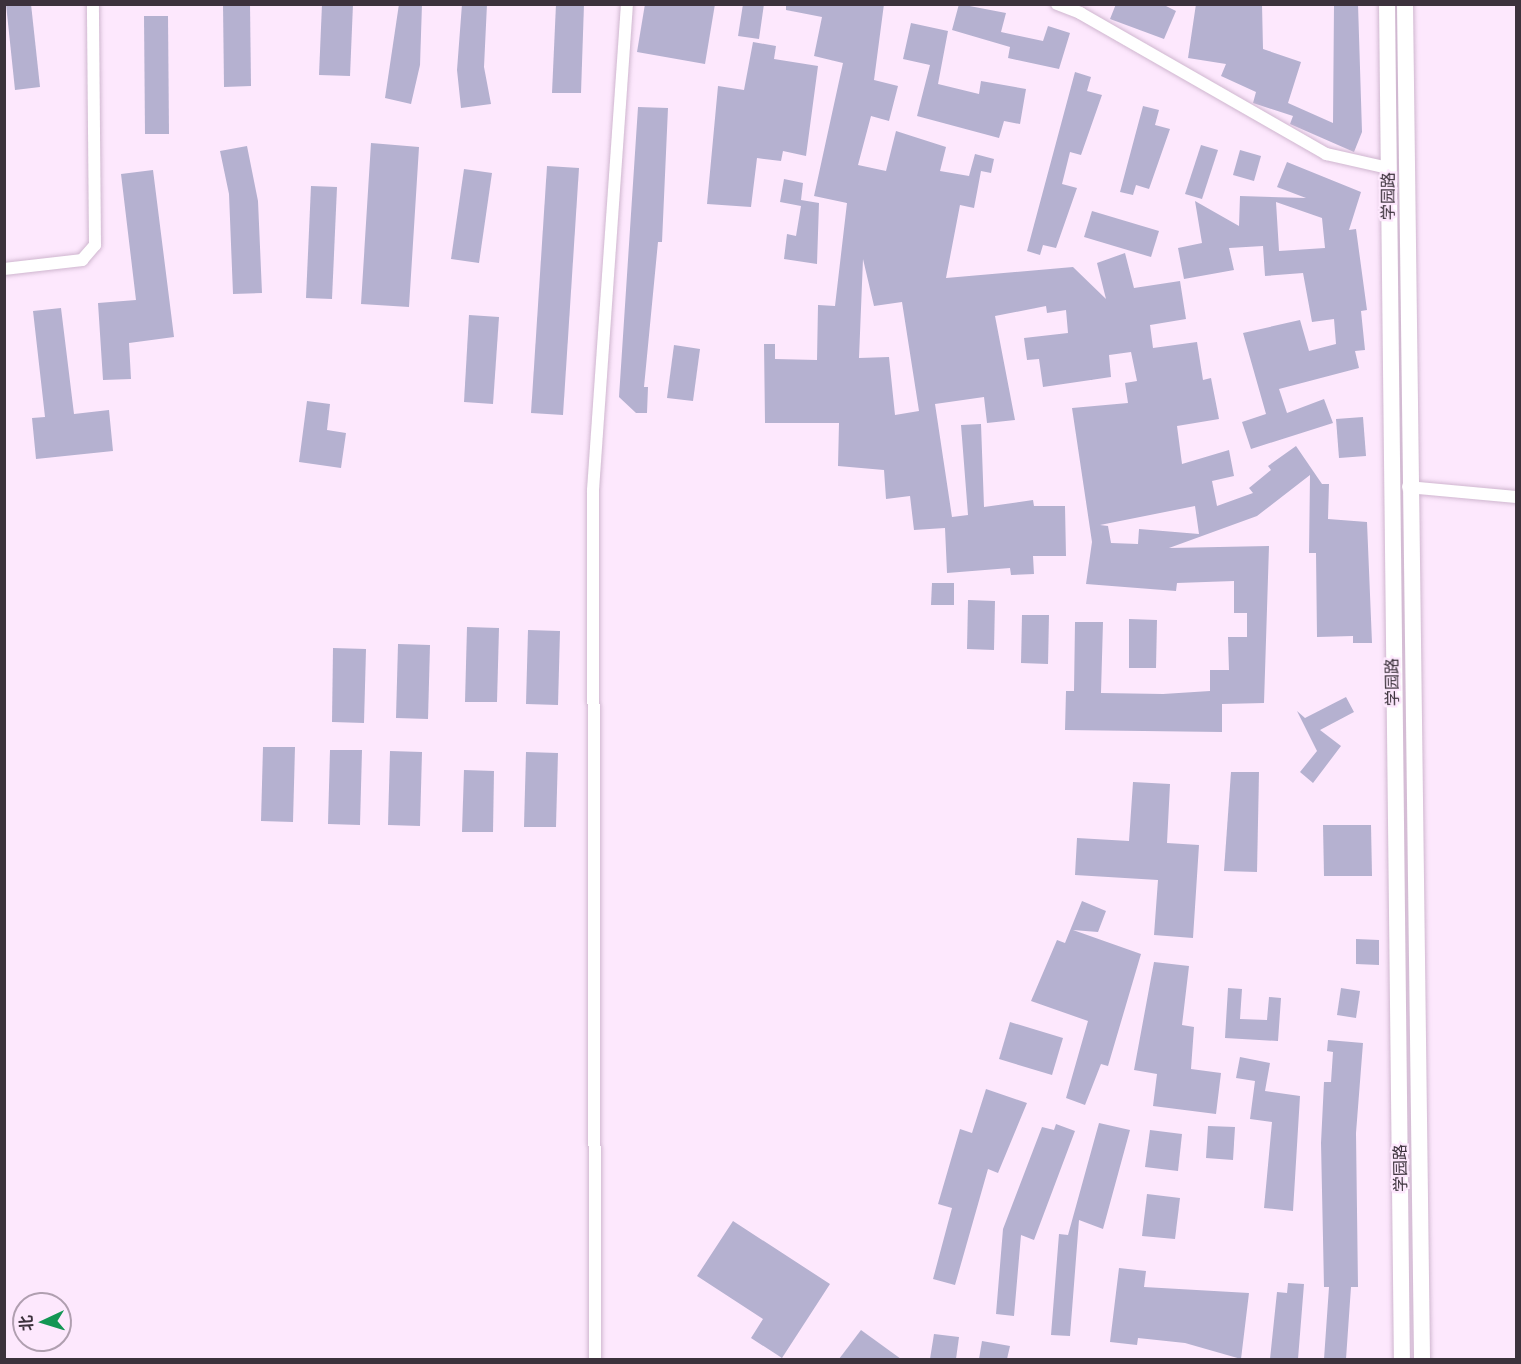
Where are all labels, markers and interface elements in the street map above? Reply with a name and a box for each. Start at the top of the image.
street label: 学园路 [1378,172,1398,220]
street label: 学园路 [1382,658,1402,706]
street label: 学园路 [1390,1144,1410,1192]
north arrow [12,1292,72,1352]
text: 北 [16,1314,37,1332]

